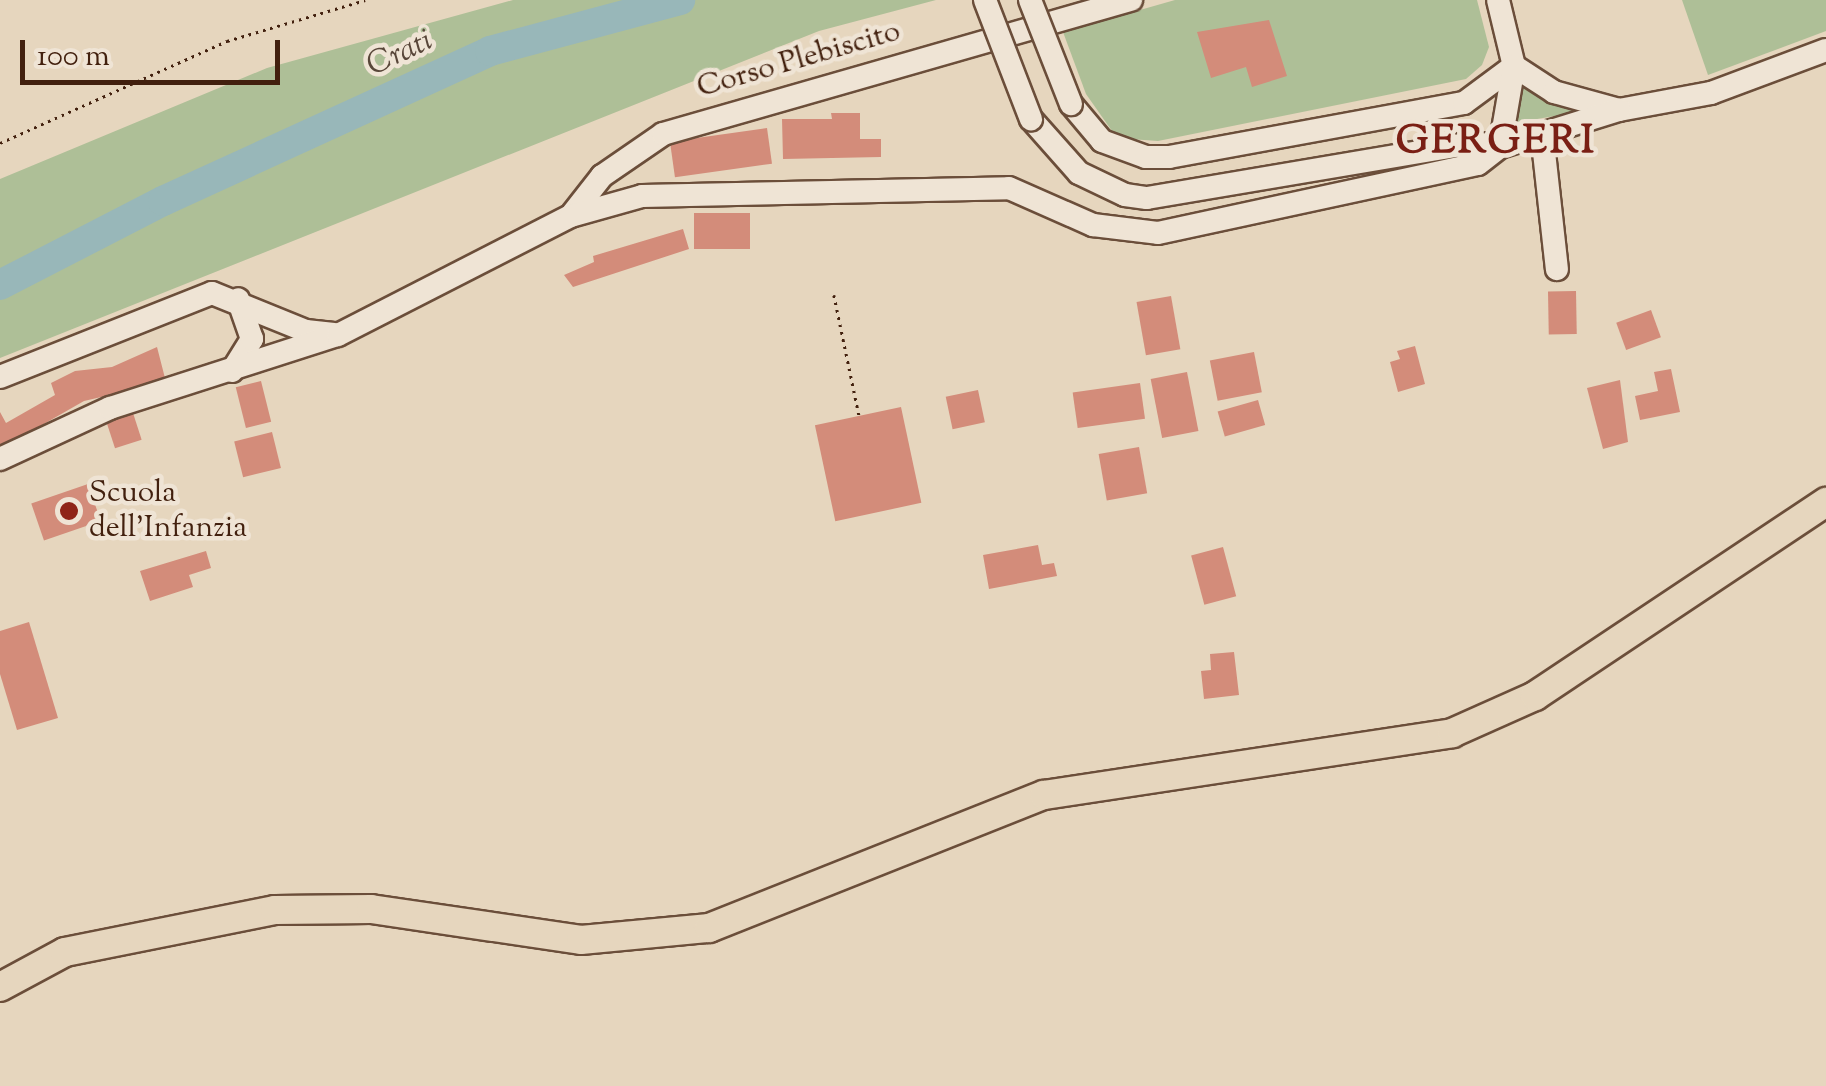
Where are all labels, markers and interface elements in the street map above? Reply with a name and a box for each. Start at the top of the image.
street label: Corso Plebiscito [693,15,905,107]
scale bar [25,20,285,82]
water label: Crati [361,22,439,86]
text: 100 m [37,36,110,79]
district label: GERGERI [1396,119,1596,167]
place label: Scuola dell'Infanzia [89,476,247,546]
marker: Scuola dell'Infanzia [58,500,80,522]

